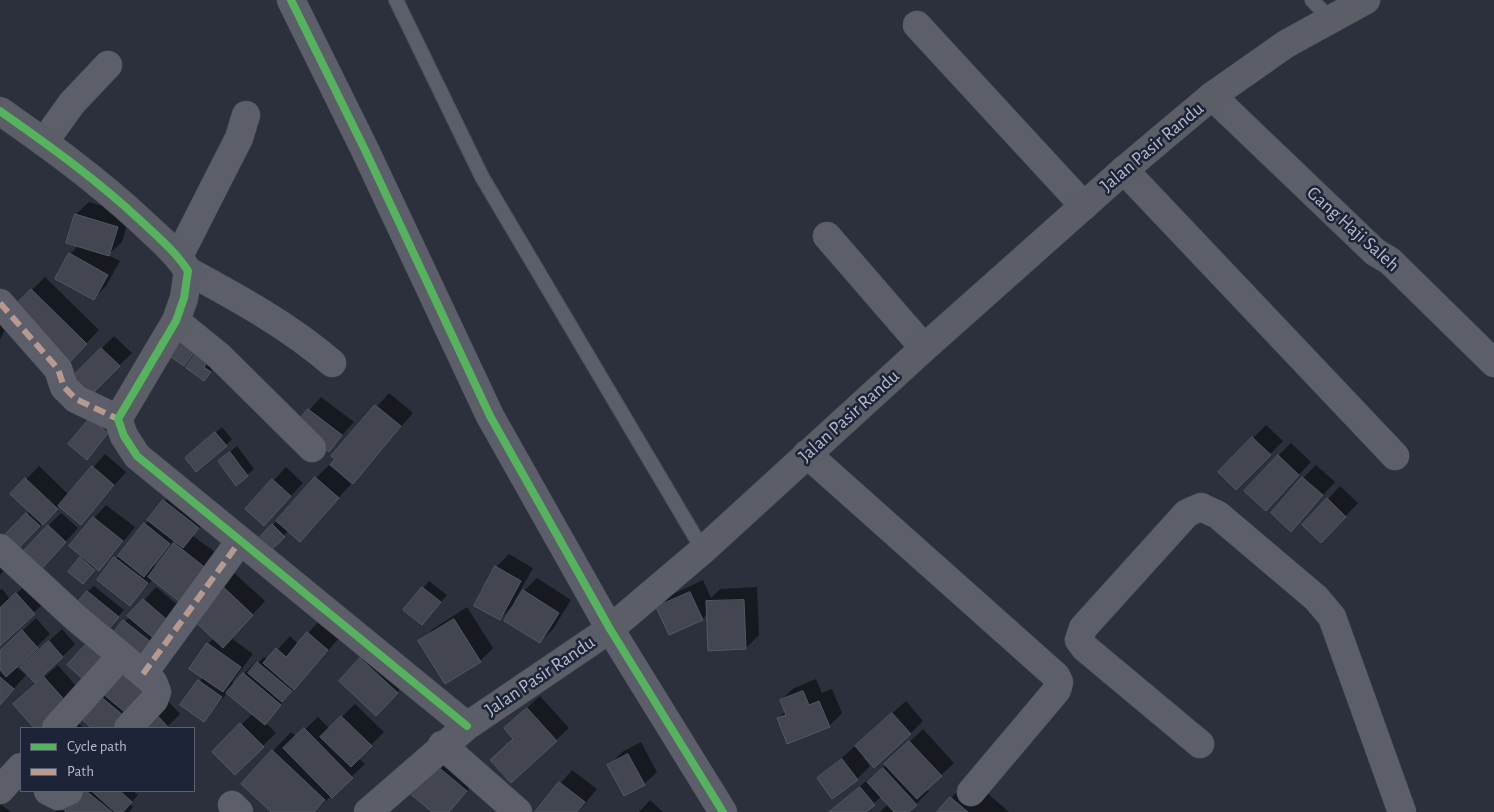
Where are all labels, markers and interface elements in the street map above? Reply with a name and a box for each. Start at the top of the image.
street label: Jalan Pasir Randu [1096,97,1208,197]
street label: Gang Haji Saleh [1302,181,1404,277]
street label: Jalan Pasir Randu [794,365,904,467]
street label: Jalan Pasir Randu [481,631,599,721]
legend [20,727,195,792]
text: Cycle path [67,739,127,754]
text: Path [67,764,94,779]

